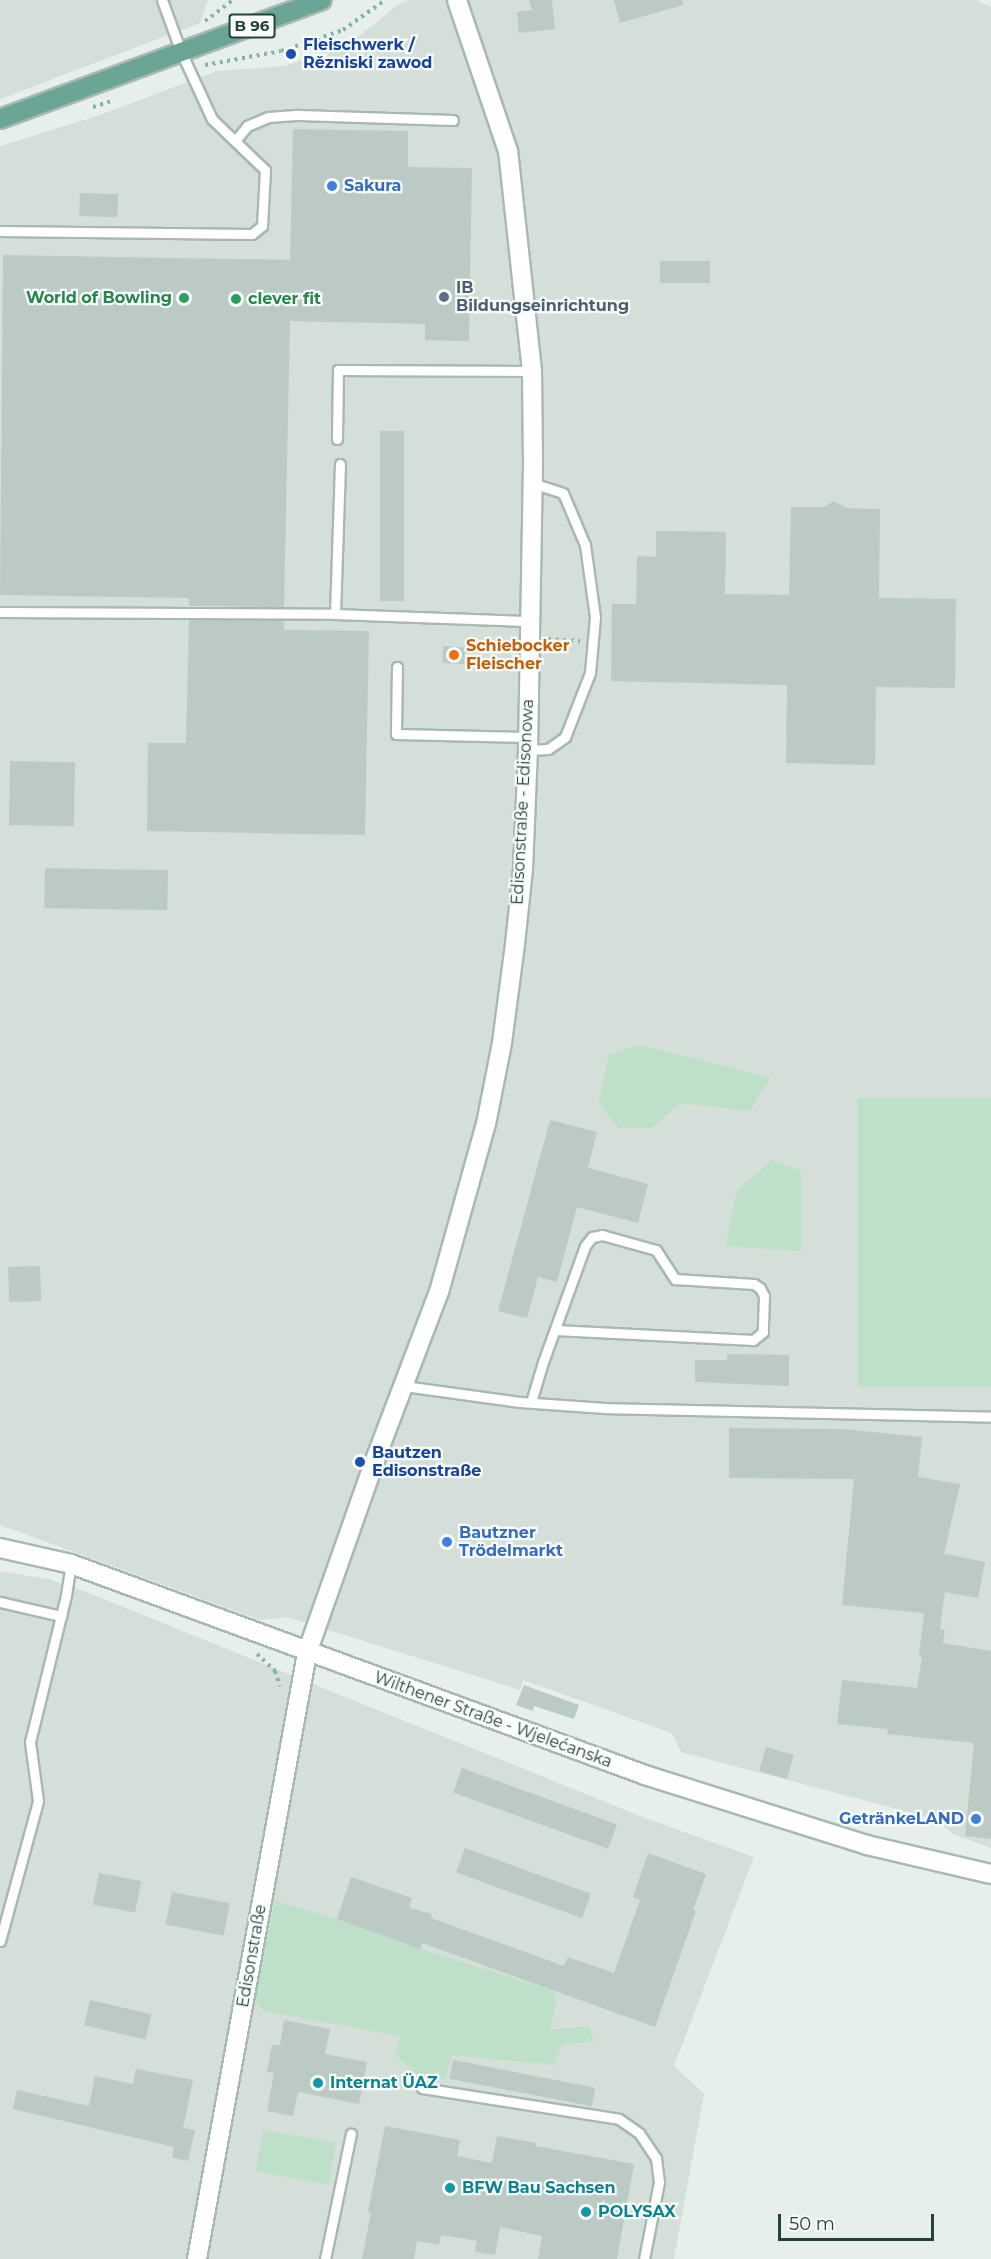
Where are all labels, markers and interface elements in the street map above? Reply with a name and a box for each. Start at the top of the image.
road number: B 96 [228,14,276,38]
place label: Fleischwerk / Rězniski zawod [303,35,432,73]
marker: Fleischwerk / Rězniski zawod [284,47,298,61]
place label: Sakura [344,176,401,196]
marker: Sakura [325,179,339,193]
place label: IB Bildungseinrichtung [456,278,629,316]
place label: World of Bowling [26,288,172,308]
place label: clever fit [248,289,321,309]
marker: IB Bildungseinrichtung [437,290,451,304]
marker: World of Bowling [177,291,191,305]
marker: clever fit [229,292,243,306]
place label: Schiebocker Fleischer [466,636,570,674]
marker: Schiebocker Fleischer [447,648,461,662]
street label: Edisonstraße - Edisonowa [508,699,538,905]
place label: Bautzen Edisonstraße [372,1443,481,1481]
marker: Bautzen Edisonstraße [353,1455,367,1469]
place label: Bautzner Trödelmarkt [459,1523,563,1561]
marker: Bautzner Trödelmarkt [440,1535,454,1549]
street label: Wilthener Straße - Wjelećanska [371,1668,615,1772]
place label: GetränkeLAND [839,1809,964,1829]
marker: GetränkeLAND [969,1812,983,1826]
street label: Edisonstraße [233,1903,271,2009]
place label: Internat ÜAZ [330,2073,438,2093]
marker: Internat ÜAZ [311,2076,325,2090]
place label: BFW Bau Sachsen [462,2178,615,2198]
marker: BFW Bau Sachsen [443,2181,457,2195]
place label: POLYSAX [598,2202,676,2222]
scale bar [781,2202,937,2240]
marker: POLYSAX [579,2205,593,2219]
text: 50 m [789,2213,835,2235]

